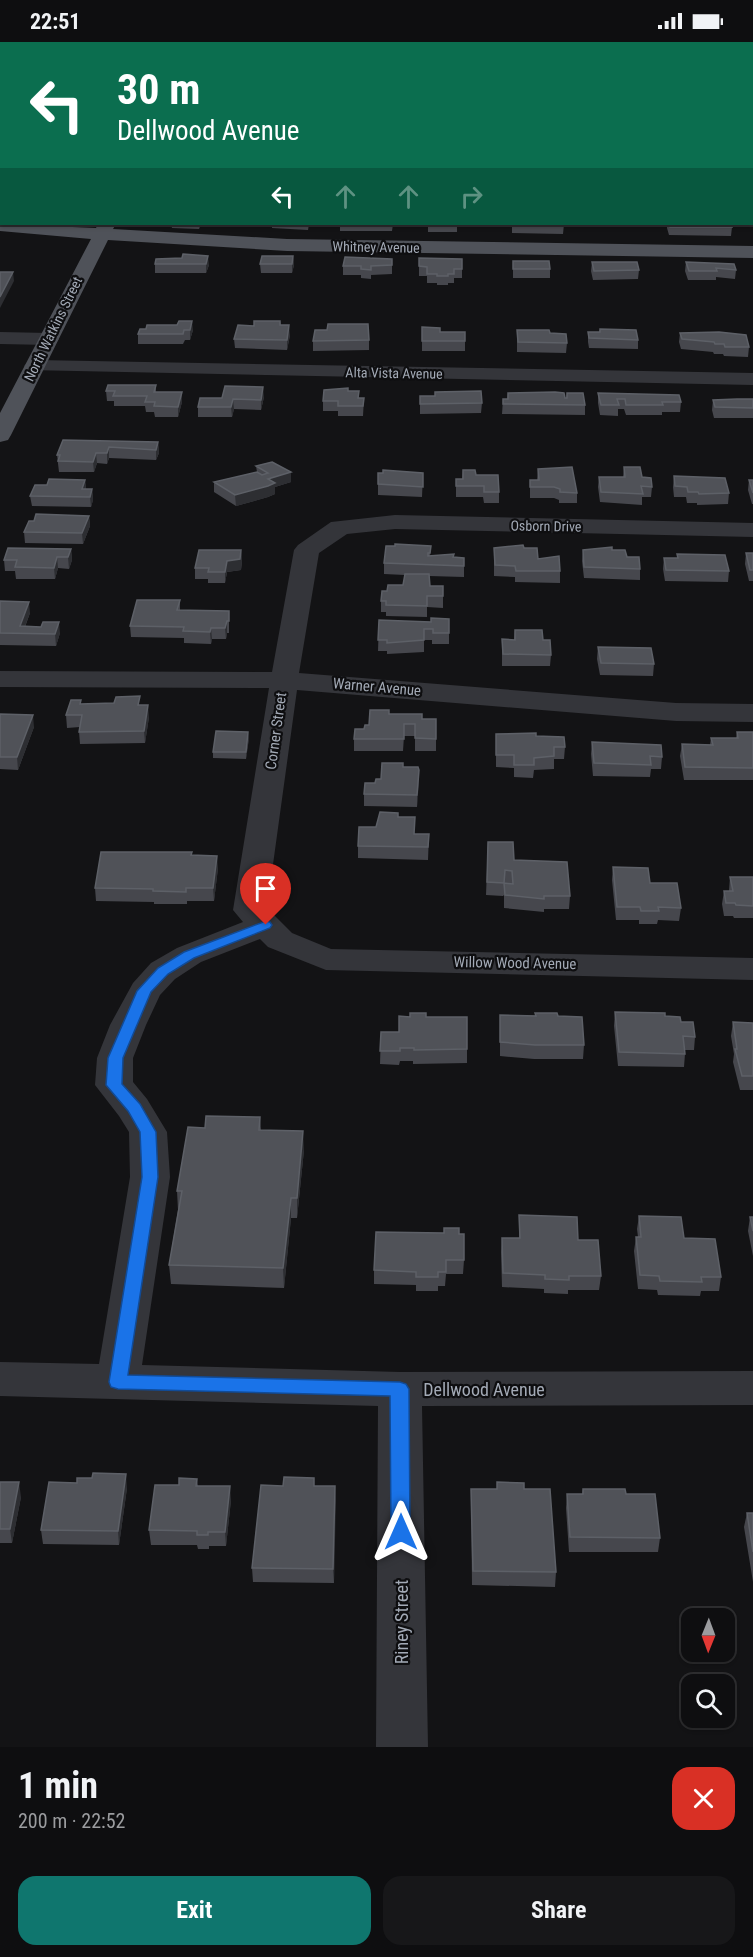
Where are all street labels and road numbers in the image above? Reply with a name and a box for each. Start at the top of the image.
street label: Whitney Avenue [332,238,420,256]
street label: North Watkins Street [21,274,85,384]
street label: Alta Vista Avenue [345,364,443,382]
street label: Osborn Drive [510,517,582,535]
street label: Warner Avenue [332,674,422,700]
street label: Corner Street [262,691,290,771]
street label: Willow Wood Avenue [453,953,577,973]
street label: Dellwood Avenue [423,1379,545,1400]
street label: Riney Street [391,1580,412,1664]

